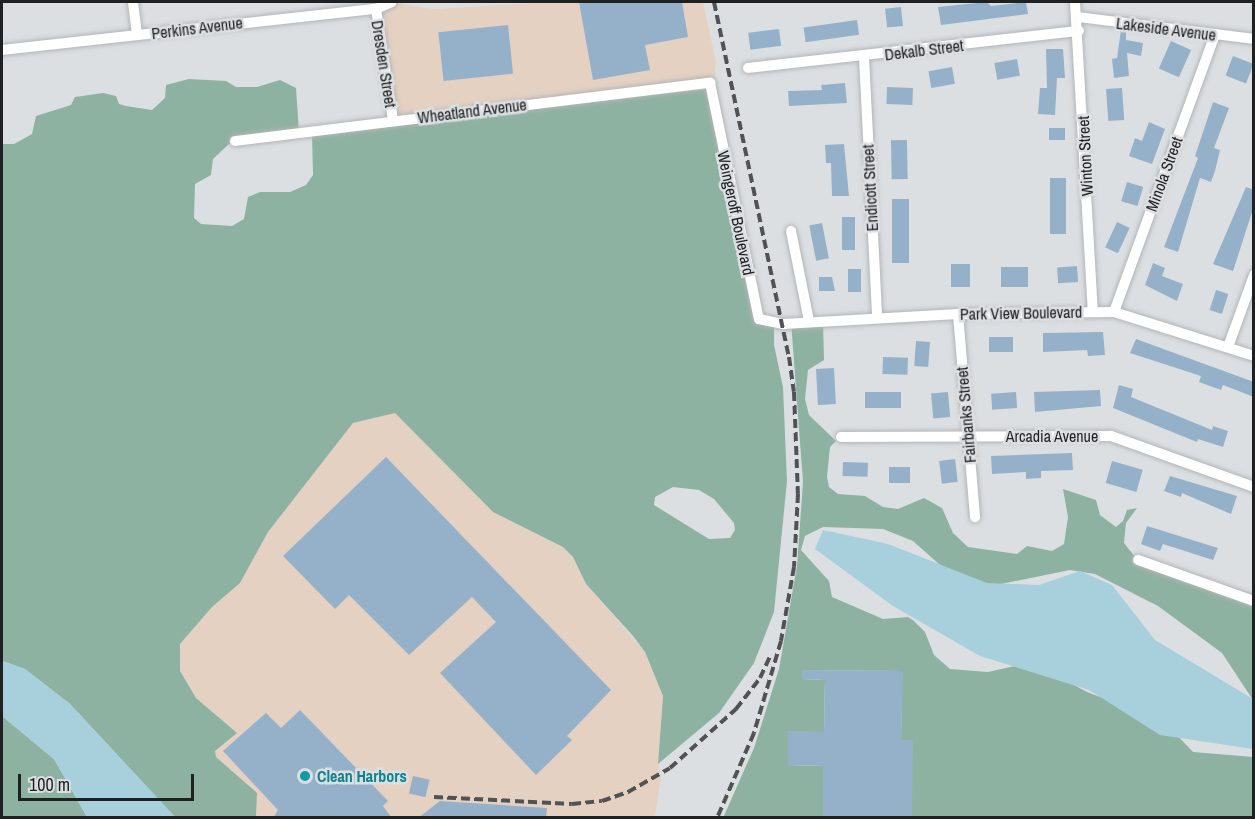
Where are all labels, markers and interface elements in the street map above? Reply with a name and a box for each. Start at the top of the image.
street label: Perkins Avenue [150,13,244,43]
street label: Lakeside Avenue [1115,13,1217,45]
street label: Dresden Street [368,19,400,109]
street label: Dekalb Street [883,36,965,64]
street label: Wheatland Avenue [416,95,528,127]
street label: Winton Street [1073,115,1097,197]
street label: Minola Street [1142,134,1186,214]
street label: Endicott Street [858,144,882,232]
street label: Weingeroff Boulevard [713,149,759,277]
street label: Park View Boulevard [960,302,1082,324]
street label: Fairbanks Street [952,366,980,464]
street label: Arcadia Avenue [1005,426,1099,446]
scale bar [21,762,196,800]
place label: Clean Harbors [317,766,407,786]
marker: Clean Harbors [298,769,312,783]
text: 100 m [29,772,70,797]

